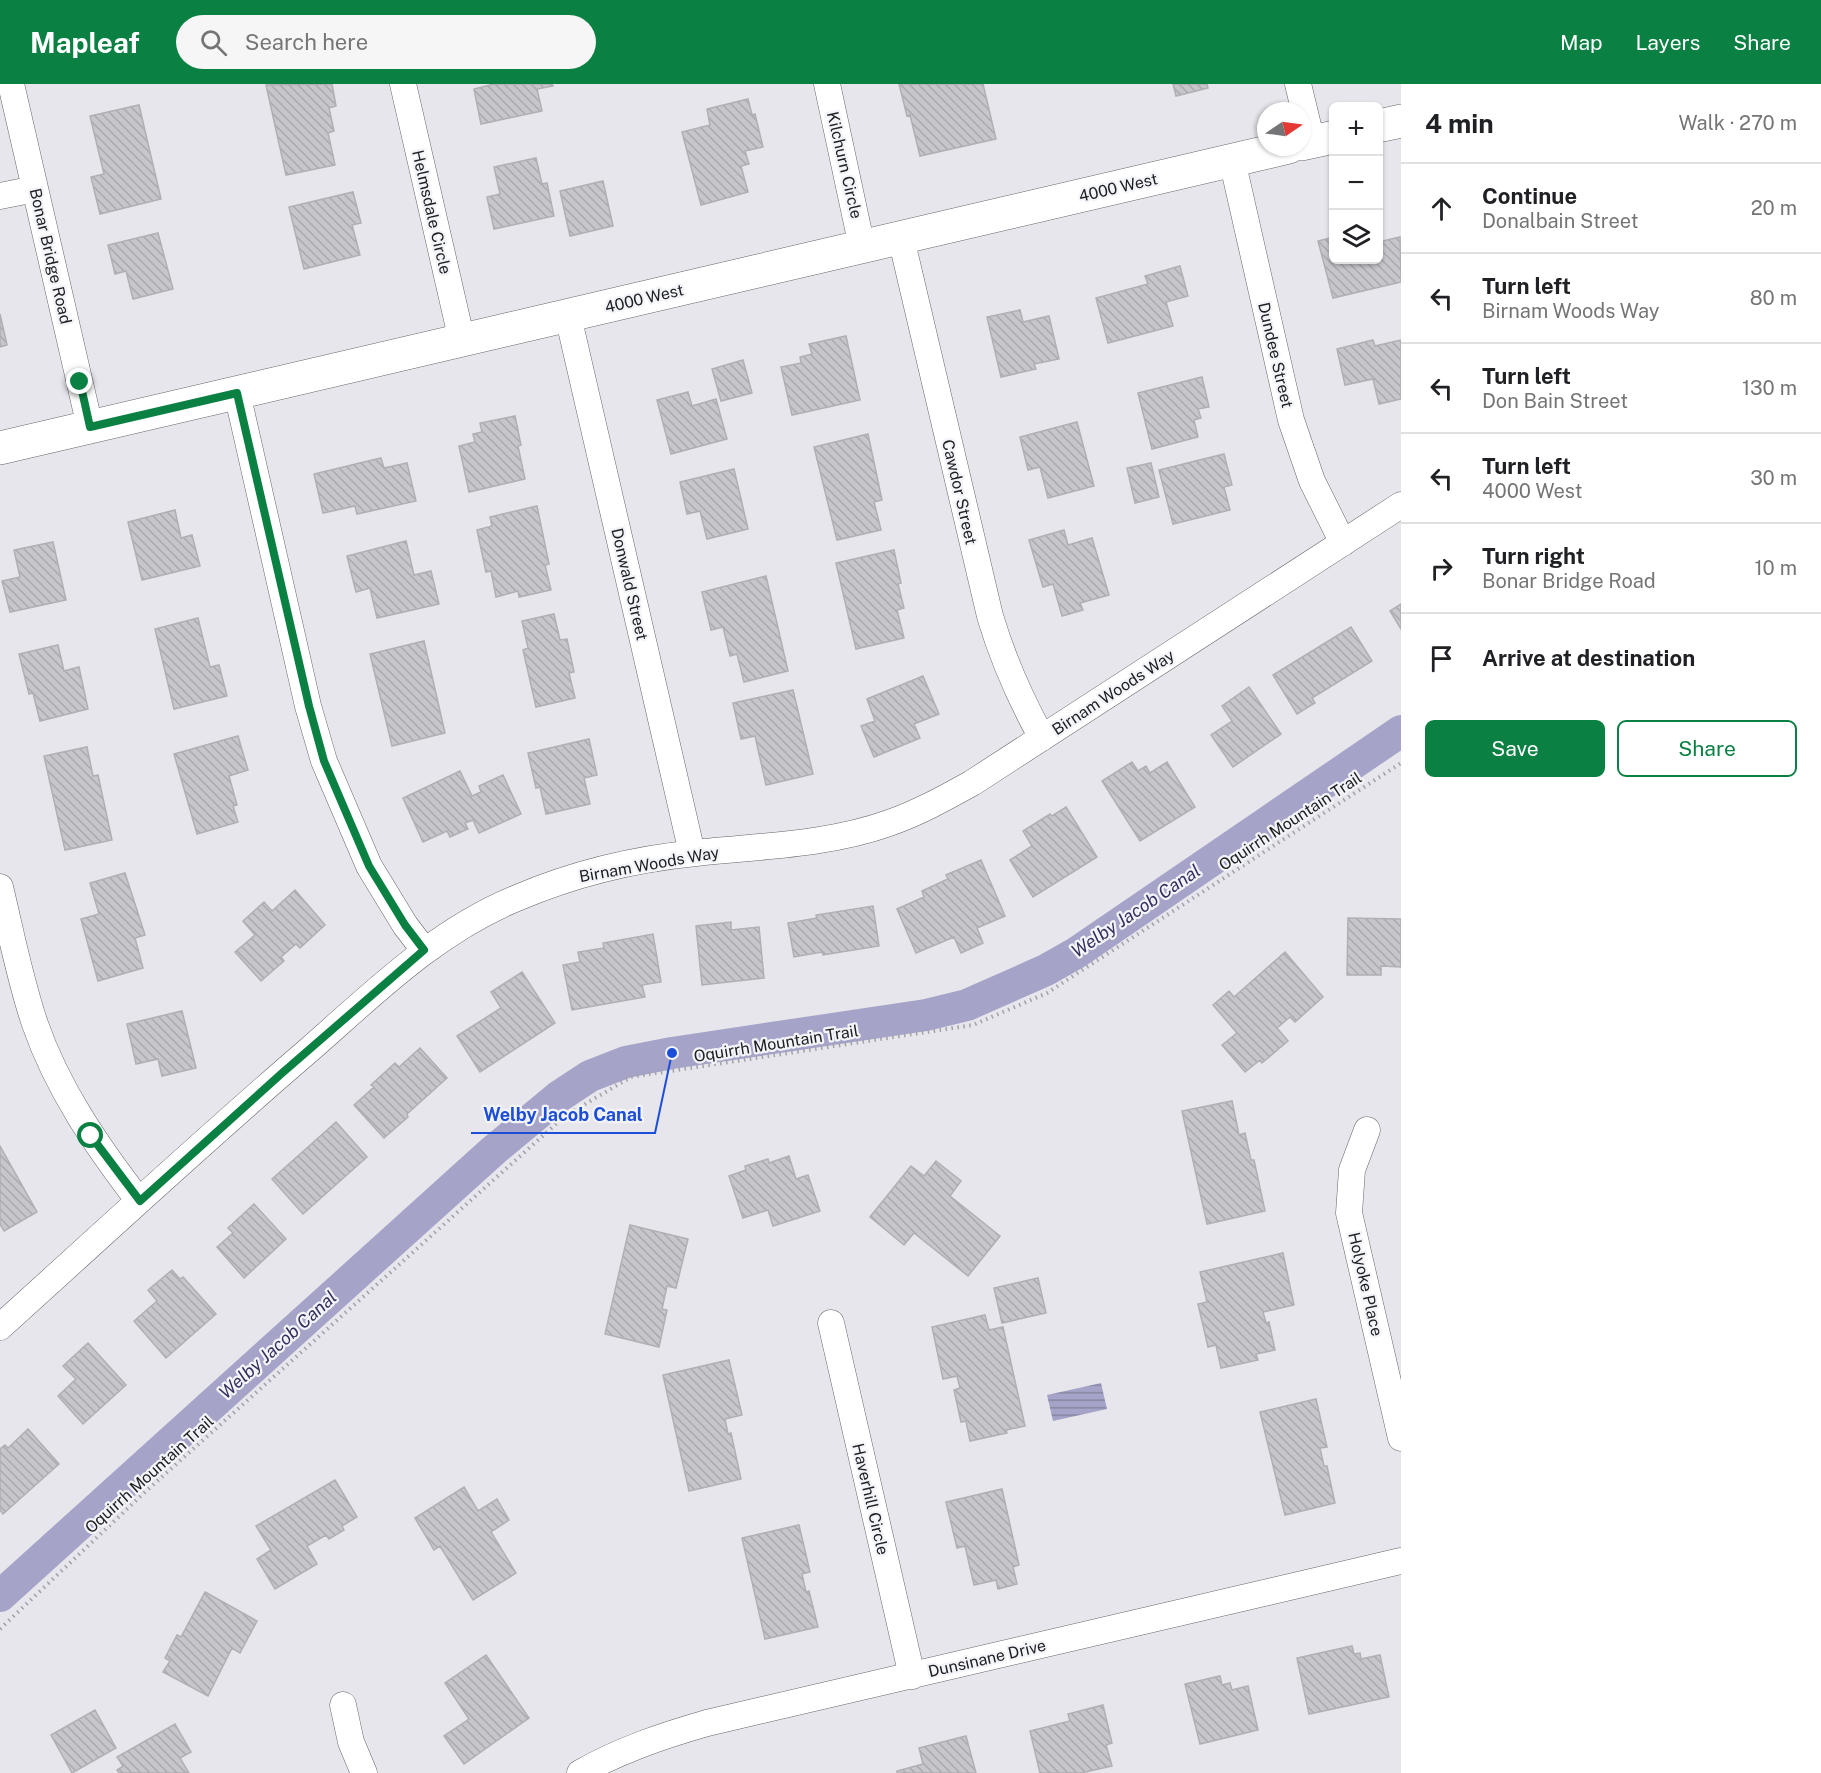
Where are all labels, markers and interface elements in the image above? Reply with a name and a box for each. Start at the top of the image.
search box [176,15,596,69]
text: Mapleaf [30,26,140,59]
icon: search [197,26,230,59]
text: Search here [245,29,368,55]
text: Map [1560,30,1603,55]
text: Layers [1636,30,1700,55]
text: Share [1733,30,1791,55]
north arrow [1257,102,1311,156]
map controls [1329,102,1383,264]
button: + [1329,102,1383,156]
text: 4 min [1425,108,1494,139]
street label: Kilchurn Circle [823,110,866,221]
text: Walk · 270 m [1678,111,1797,135]
street label: Helmsdale Circle [408,148,455,276]
button: − [1329,156,1383,210]
street label: 4000 West [1077,169,1159,206]
text: Continue [1482,183,1577,209]
street label: Bonar Bridge Road [26,186,75,326]
icon: ahead [1425,192,1458,225]
text: 20 m [1751,196,1797,220]
text: Donalbain Street [1482,209,1638,233]
button: layers [1329,210,1383,264]
text: Turn left [1482,273,1571,299]
street label: 4000 West [603,280,685,317]
icon: left [1425,282,1458,315]
text: 80 m [1750,286,1797,310]
text: Birnam Woods Way [1482,299,1659,323]
street label: Dundee Street [1254,300,1297,410]
text: Turn left [1482,363,1571,389]
route end [66,368,92,394]
icon: left [1425,372,1458,405]
text: 130 m [1742,376,1797,400]
text: Don Bain Street [1482,389,1628,413]
street label: Cawdor Street [938,438,981,547]
text: Turn left [1482,453,1571,479]
icon: left [1425,462,1458,495]
text: 30 m [1750,466,1797,490]
text: 4000 West [1482,479,1583,503]
street label: Donwald Street [607,526,652,642]
text: Turn right [1482,543,1585,569]
icon: right [1425,552,1458,585]
text: 10 m [1754,556,1797,580]
text: Bonar Bridge Road [1482,569,1656,593]
icon: arrive [1425,642,1458,675]
text: Arrive at destination [1482,645,1695,671]
street label: Birnam Woods Way [1049,646,1178,739]
button: Save [1425,720,1605,777]
button: Share [1617,720,1797,777]
street label: Oquirrh Mountain Trail [1215,768,1365,875]
street label: Birnam Woods Way [578,843,721,886]
water label: Welby Jacob Canal [1067,860,1204,961]
street label: Oquirrh Mountain Trail [692,1021,860,1066]
callout: Welby Jacob Canal [471,1097,655,1133]
text: Welby Jacob Canal [483,1104,643,1125]
route start [77,1122,103,1148]
street label: Holyoke Place [1344,1230,1387,1338]
water label: Welby Jacob Canal [215,1286,341,1403]
street label: Oquirrh Mountain Trail [81,1412,218,1537]
street label: Haverhill Circle [848,1441,893,1557]
street label: Dunsinane Drive [926,1636,1048,1681]

